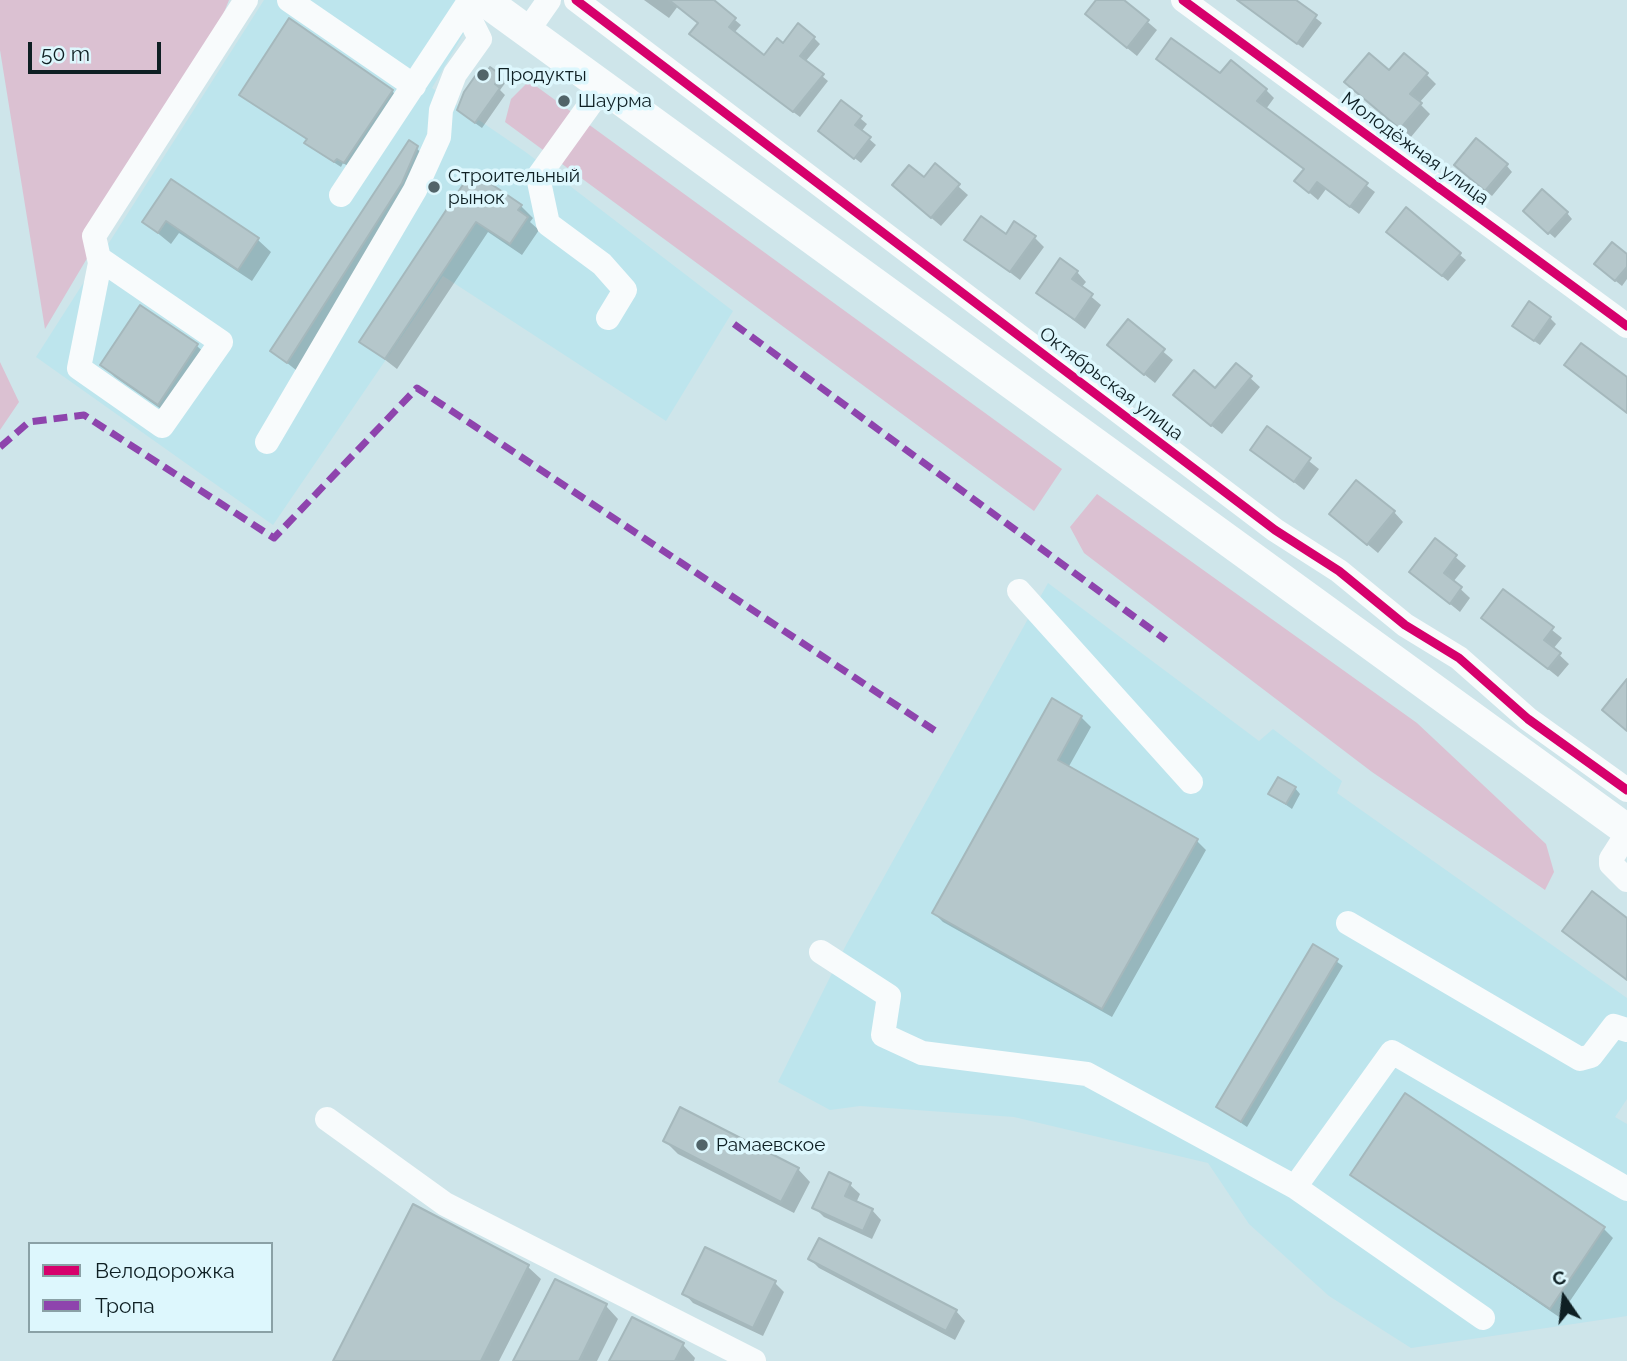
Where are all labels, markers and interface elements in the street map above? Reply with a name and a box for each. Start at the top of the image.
scale bar [32,28,164,72]
text: 50 m [41,41,90,66]
place label: Продукты [497,64,587,86]
marker: Продукты [475,67,491,83]
street label: Молодёжная улица [1337,88,1493,210]
place label: Шаурма [578,90,652,112]
marker: Шаурма [556,93,572,109]
place label: Строительный рынок [448,165,580,209]
marker: Строительный рынок [426,179,442,195]
street label: Октябрьская улица [1034,322,1188,446]
place label: Рамаевское [716,1134,825,1156]
marker: Рамаевское [694,1137,710,1153]
legend [28,1242,273,1333]
text: Велодорожка [95,1258,235,1283]
north arrow [1529,1263,1599,1333]
text: С [1550,1265,1568,1290]
text: Тропа [95,1293,155,1318]

